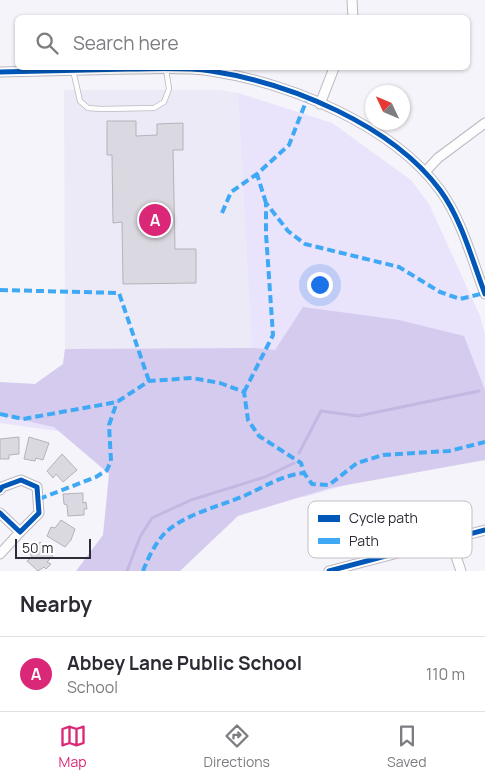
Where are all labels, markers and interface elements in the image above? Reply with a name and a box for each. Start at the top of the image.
search box [15,15,470,70]
icon: search [33,29,61,57]
text: Search here [73,30,179,56]
north arrow [365,85,410,130]
pin: A [139,201,171,239]
your location [307,272,333,298]
legend [308,501,472,558]
text: Cycle path [349,508,418,527]
text: Path [349,531,379,550]
scale bar [15,536,91,559]
text: 50 m [22,538,53,557]
text: Nearby [20,590,92,618]
text: Abbey Lane Public School [67,650,302,676]
text: A [31,663,41,685]
text: 110 m [426,663,465,685]
text: School [67,676,118,698]
tab: Map [59,722,87,771]
tab: Directions [204,722,270,771]
tab: Saved [387,722,426,771]

